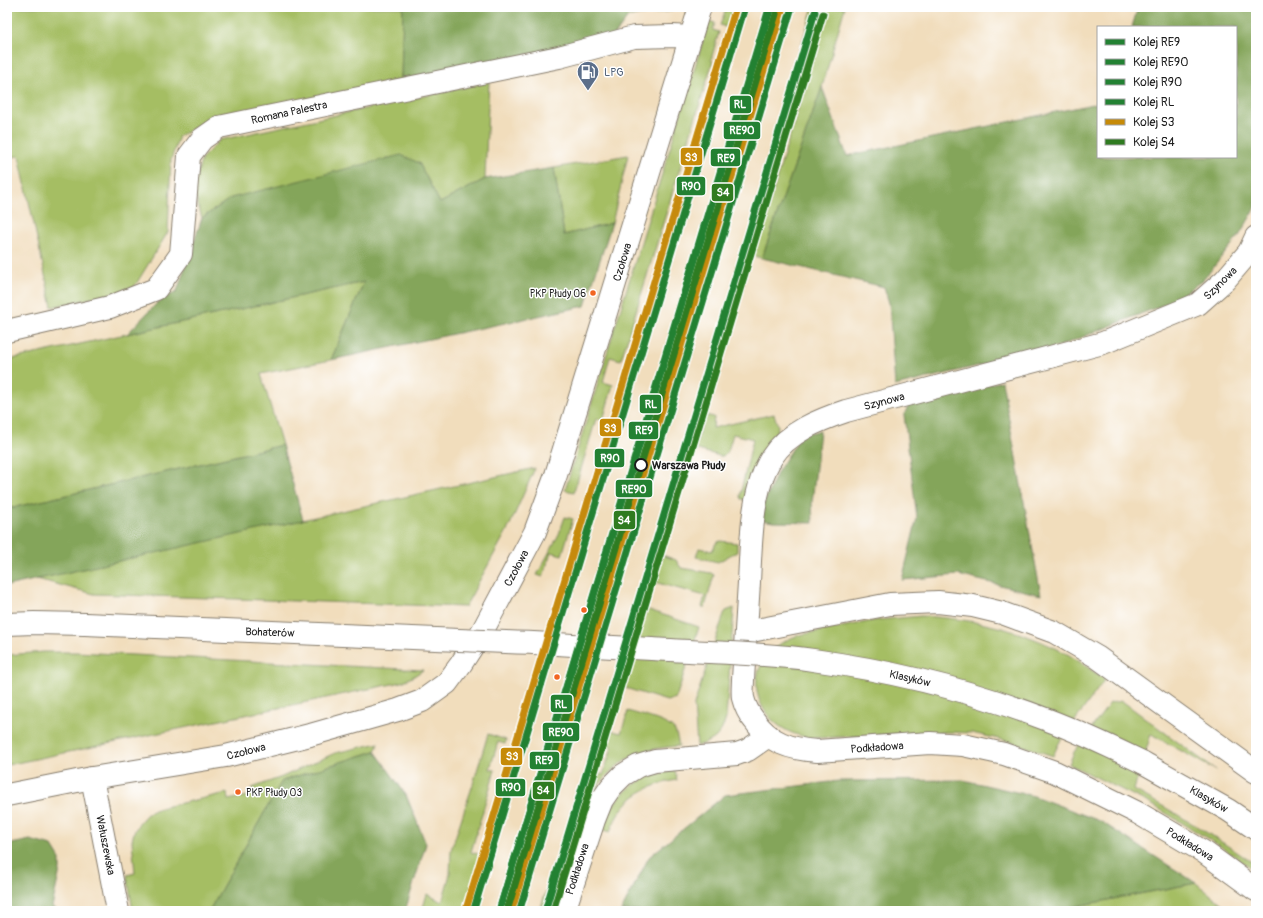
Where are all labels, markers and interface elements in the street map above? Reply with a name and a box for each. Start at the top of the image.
legend [1097,26,1237,158]
text: Kolej RE9 [1133,35,1180,50]
text: Kolej RE90 [1133,55,1188,70]
fuel station icon: LPG [575,59,601,92]
place label: LPG [604,66,624,79]
text: Kolej R90 [1133,75,1182,90]
line badge: RL [729,95,752,114]
text: Kolej RL [1133,95,1175,110]
street label: Romana Palestra [250,98,328,127]
text: RL [734,98,746,111]
text: Kolej S3 [1133,115,1175,130]
line badge: RE90 [723,121,761,140]
text: RE90 [729,124,755,137]
text: Kolej S4 [1133,135,1175,150]
line badge: S3 [680,147,703,166]
line badge: RE9 [710,148,741,167]
text: S3 [685,151,697,164]
text: RE9 [717,152,735,165]
line badge: R90 [676,176,706,196]
text: R90 [681,180,701,193]
line badge: S4 [711,183,734,202]
text: S4 [717,186,730,199]
street label: Czołowa [610,241,634,283]
street label: Szynowa [1201,264,1240,303]
place label: PKP Płudy 06 [530,288,586,300]
marker: PKP Płudy 06 [588,288,598,298]
street label: Szynowa [862,390,906,413]
line badge: RL [639,394,662,414]
text: RL [645,398,657,411]
line badge: S3 [599,418,622,437]
line badge: RE9 [628,421,659,440]
text: S3 [604,422,616,435]
text: RE9 [635,424,653,437]
line badge: R90 [594,448,625,468]
text: R90 [600,452,620,465]
marker: Warszawa Płudy [634,458,648,472]
place label: Warszawa Płudy [652,459,726,472]
line badge: RE90 [615,479,653,498]
text: RE90 [621,483,647,496]
line badge: S4 [613,510,636,530]
text: S4 [618,514,631,527]
street label: Czołowa [501,548,531,589]
unlabelled marker [579,605,589,615]
street label: Bohaterów [245,625,295,640]
street label: Klasyków [888,667,932,690]
unlabelled marker [552,672,562,682]
line badge: RL [550,694,573,713]
text: RL [555,698,567,711]
line badge: RE90 [542,722,580,742]
text: RE90 [548,726,574,739]
street label: Podkładowa [850,739,904,756]
street label: Czołowa [225,740,267,763]
line badge: S3 [500,747,523,766]
text: S3 [506,750,518,763]
line badge: RE9 [529,751,560,770]
text: RE9 [535,754,553,767]
line badge: R90 [495,778,526,797]
text: R90 [501,781,521,794]
line badge: S4 [532,781,555,800]
street label: Klasyków [1187,783,1231,816]
text: S4 [537,784,550,797]
marker: PKP Płudy 03 [233,787,243,797]
place label: PKP Płudy 03 [246,787,302,799]
street label: Wałuszewska [93,814,118,876]
street label: Podkładowa [1164,825,1216,864]
street label: Podkładowa [563,842,592,897]

